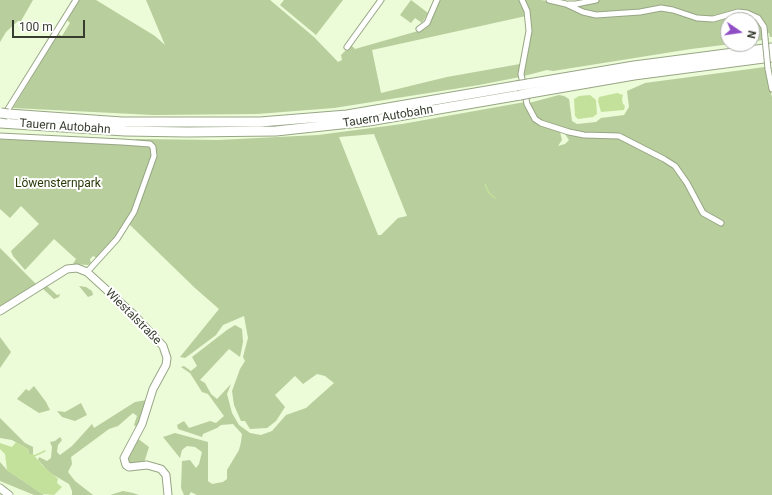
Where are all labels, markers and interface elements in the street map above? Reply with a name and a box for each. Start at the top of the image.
scale bar [14,12,87,38]
north arrow [720,12,760,52]
text: 100 m [19,20,53,34]
text: N [744,29,758,40]
street label: Tauern Autobahn [342,103,434,131]
street label: Tauern Autobahn [19,117,111,137]
park label: Löwensternpark [15,177,101,191]
street label: Wiestalstraße [102,286,164,348]

